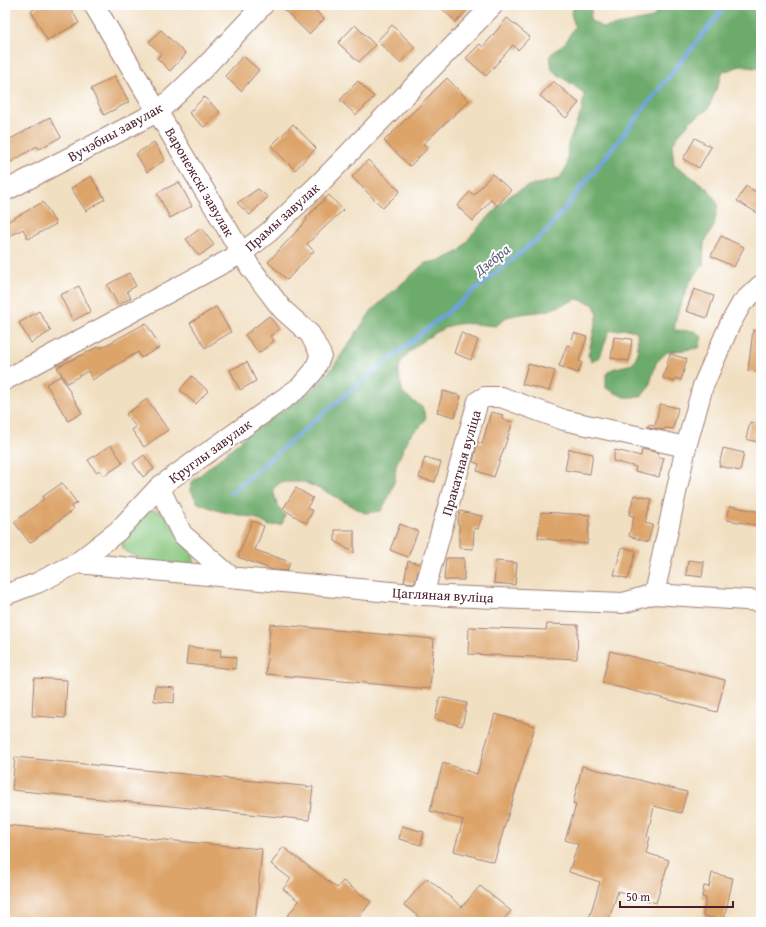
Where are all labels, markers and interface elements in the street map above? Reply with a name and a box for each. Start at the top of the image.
street label: Вучэбны завулак [64,97,167,166]
street label: Варонежскі завулак [161,124,240,241]
street label: Прамы завулак [240,177,324,256]
water label: Дзебра [468,239,514,281]
street label: Пракатная вуліца [436,407,486,518]
street label: Круглы завулак [164,414,256,488]
street label: Цагляная вуліца [392,582,495,608]
scale bar [620,883,733,909]
text: 50 m [626,888,650,905]

